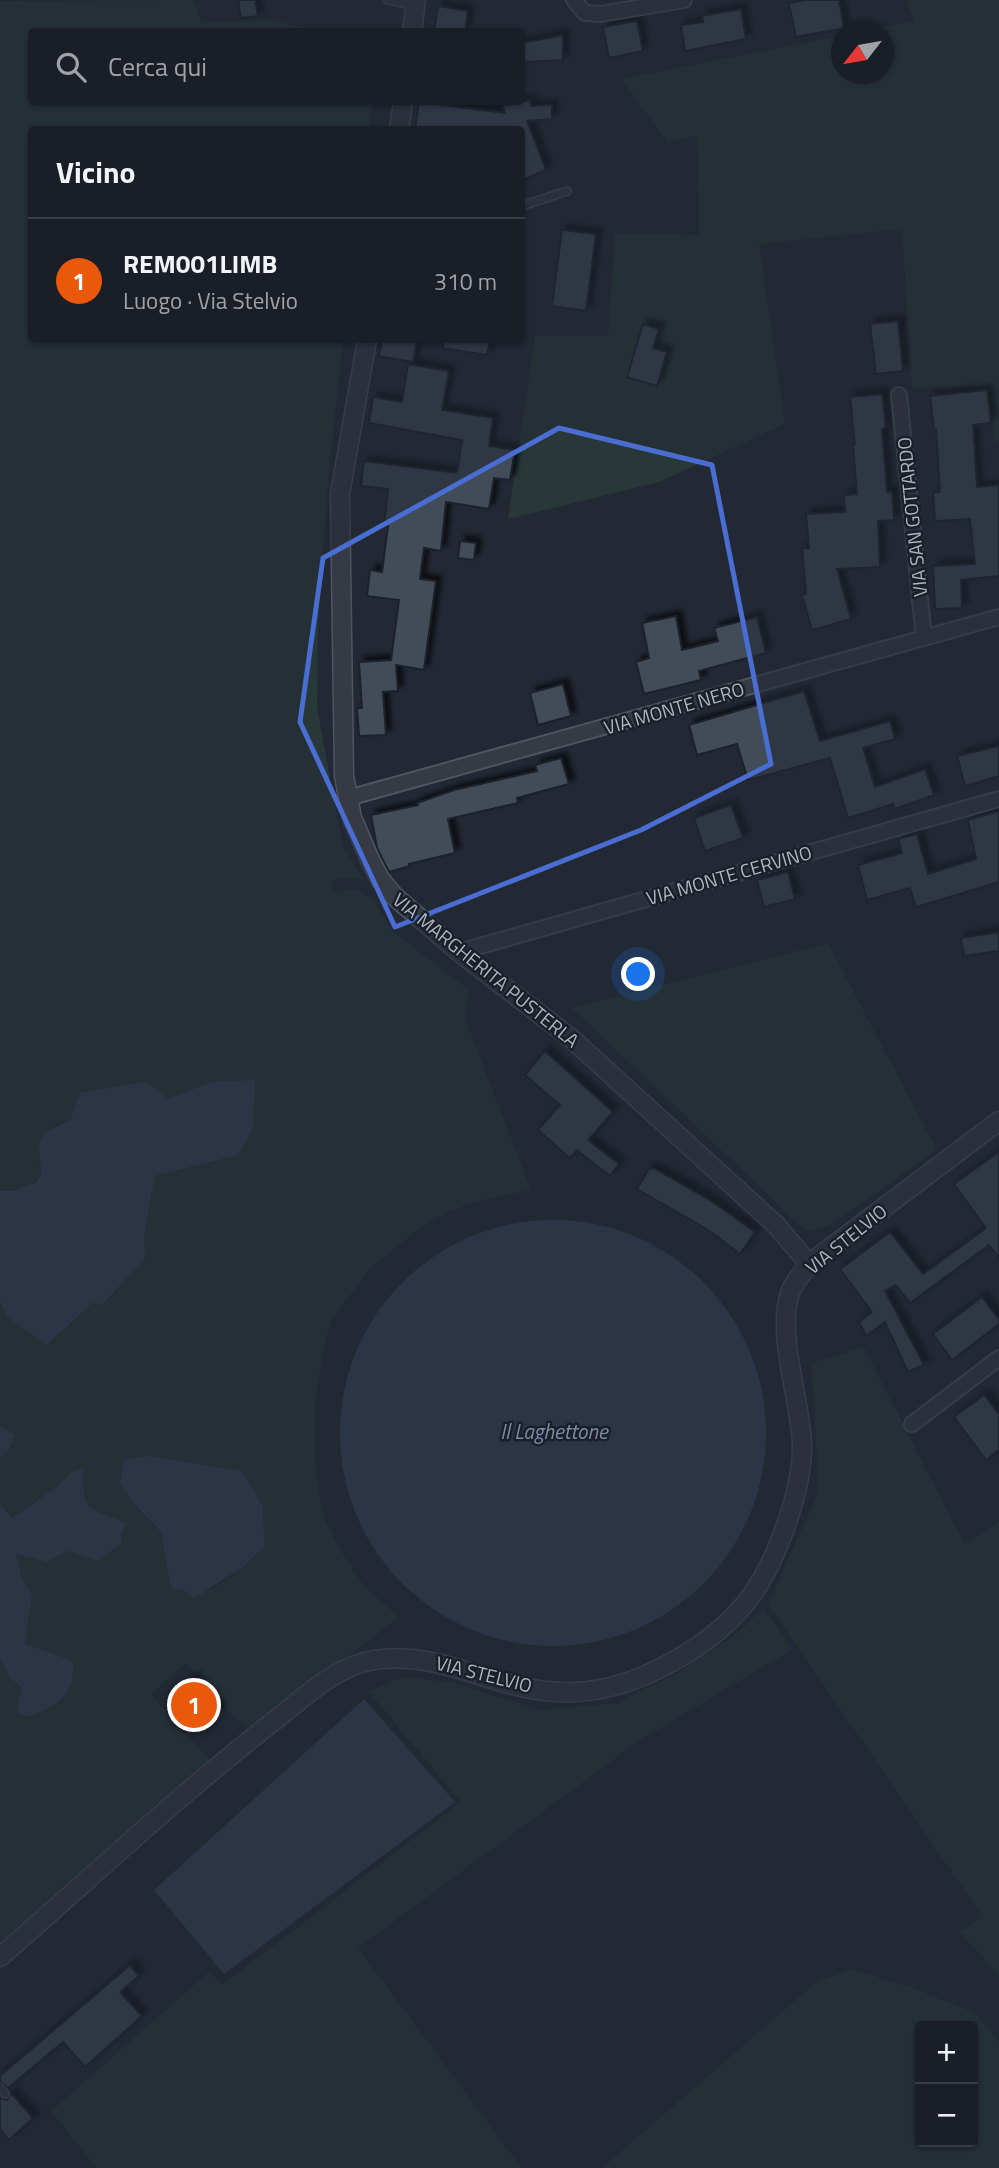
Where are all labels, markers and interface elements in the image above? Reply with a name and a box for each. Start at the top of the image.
north arrow [831,21,894,84]
search box [28,28,525,105]
text: Cerca qui [108,47,207,86]
icon: search [52,48,90,86]
text: Vicino [56,149,136,195]
text: REM001LIMB [123,244,277,283]
text: 1 [73,264,85,299]
text: 310 m [434,264,497,299]
text: Luogo · Via Stelvio [123,283,298,318]
street label: VIA SAN GOTTARDO [889,436,934,598]
street label: VIA MONTE NERO [600,674,747,741]
street label: VIA MONTE CERVINO [643,837,815,912]
street label: VIA MARGHERITA PUSTERLA [387,885,586,1054]
your location [621,957,655,991]
street label: VIA STELVIO [798,1196,893,1281]
water label: Il Laghettone [500,1415,609,1447]
street label: VIA STELVIO [433,1648,535,1699]
pin: 1 [171,1679,217,1731]
map controls [915,2021,978,2147]
button: + [915,2021,978,2084]
button: − [915,2084,978,2147]

